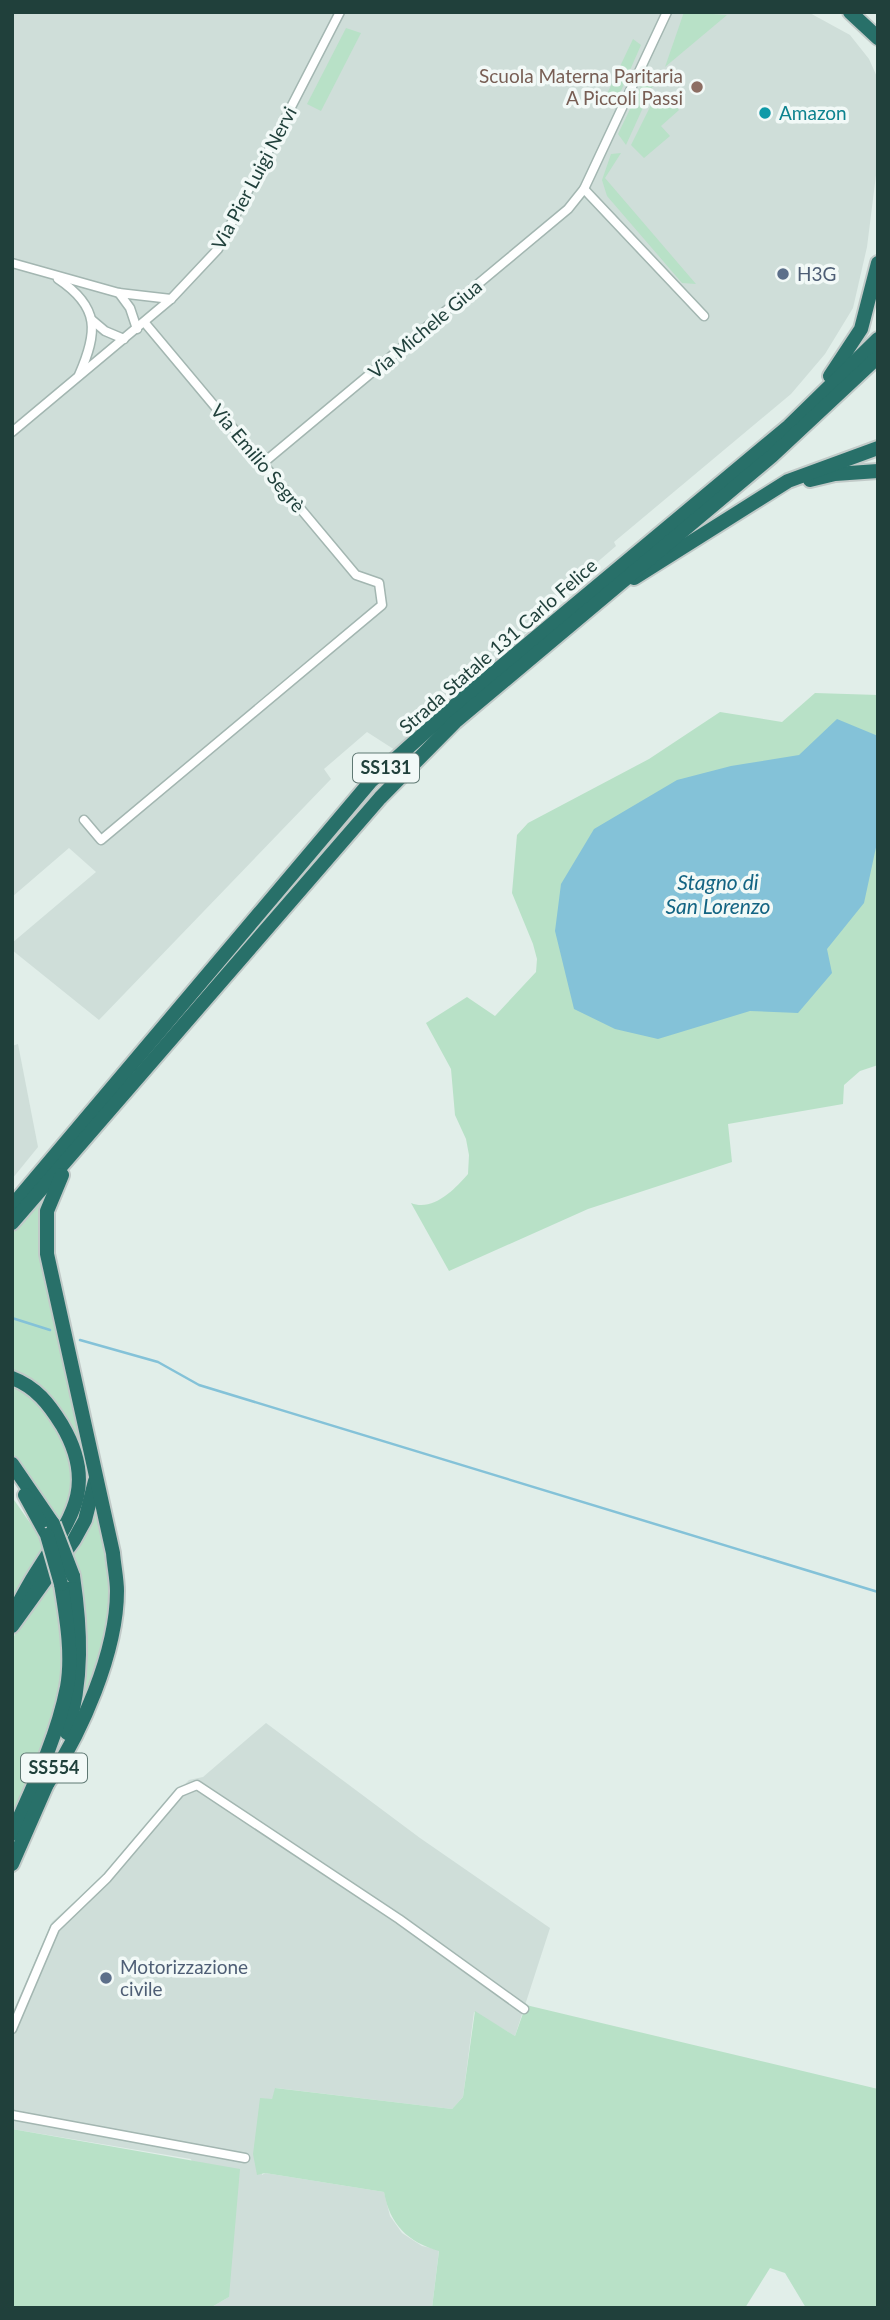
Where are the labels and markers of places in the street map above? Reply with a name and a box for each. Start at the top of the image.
place label: Scuola Materna Paritaria A Piccoli Passi [479,64,683,109]
marker: Scuola Materna Paritaria A Piccoli Passi [689,79,705,95]
place label: Amazon [779,101,847,124]
marker: Amazon [757,105,773,121]
place label: H3G [797,262,836,285]
marker: H3G [775,266,791,282]
place label: Motorizzazione civile [120,1955,248,2000]
marker: Motorizzazione civile [98,1970,114,1986]

